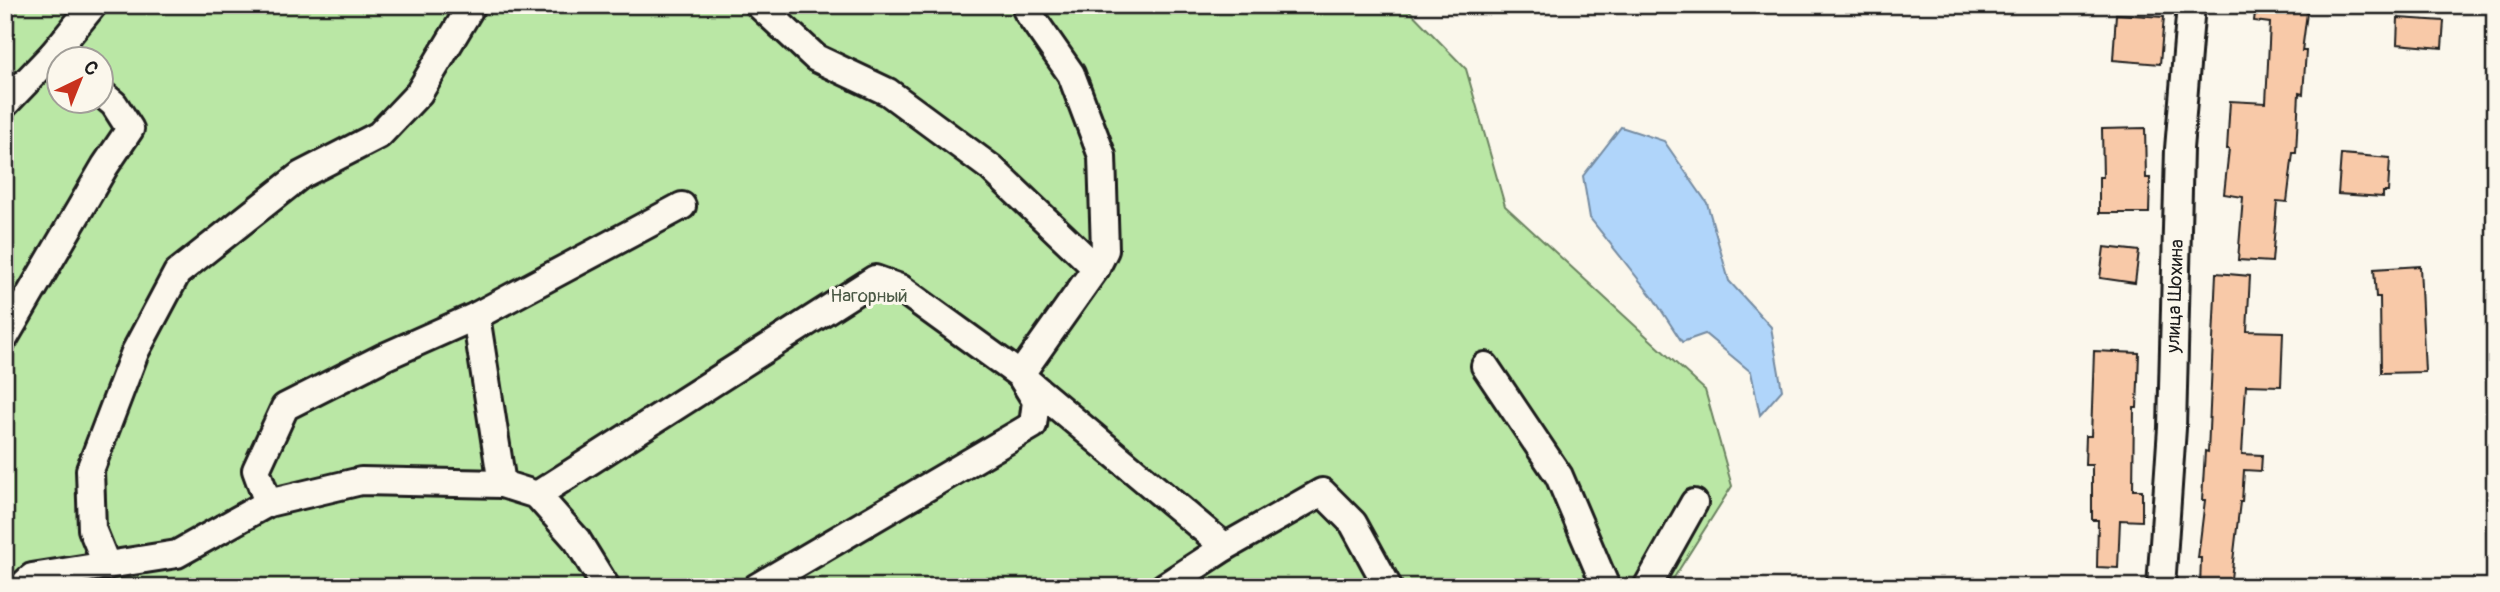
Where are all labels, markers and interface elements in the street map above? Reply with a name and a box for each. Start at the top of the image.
north arrow [46,46,116,116]
text: С [78,56,104,81]
street label: улица Шохина [2161,239,2189,354]
park label: Нагорный [830,284,908,308]

